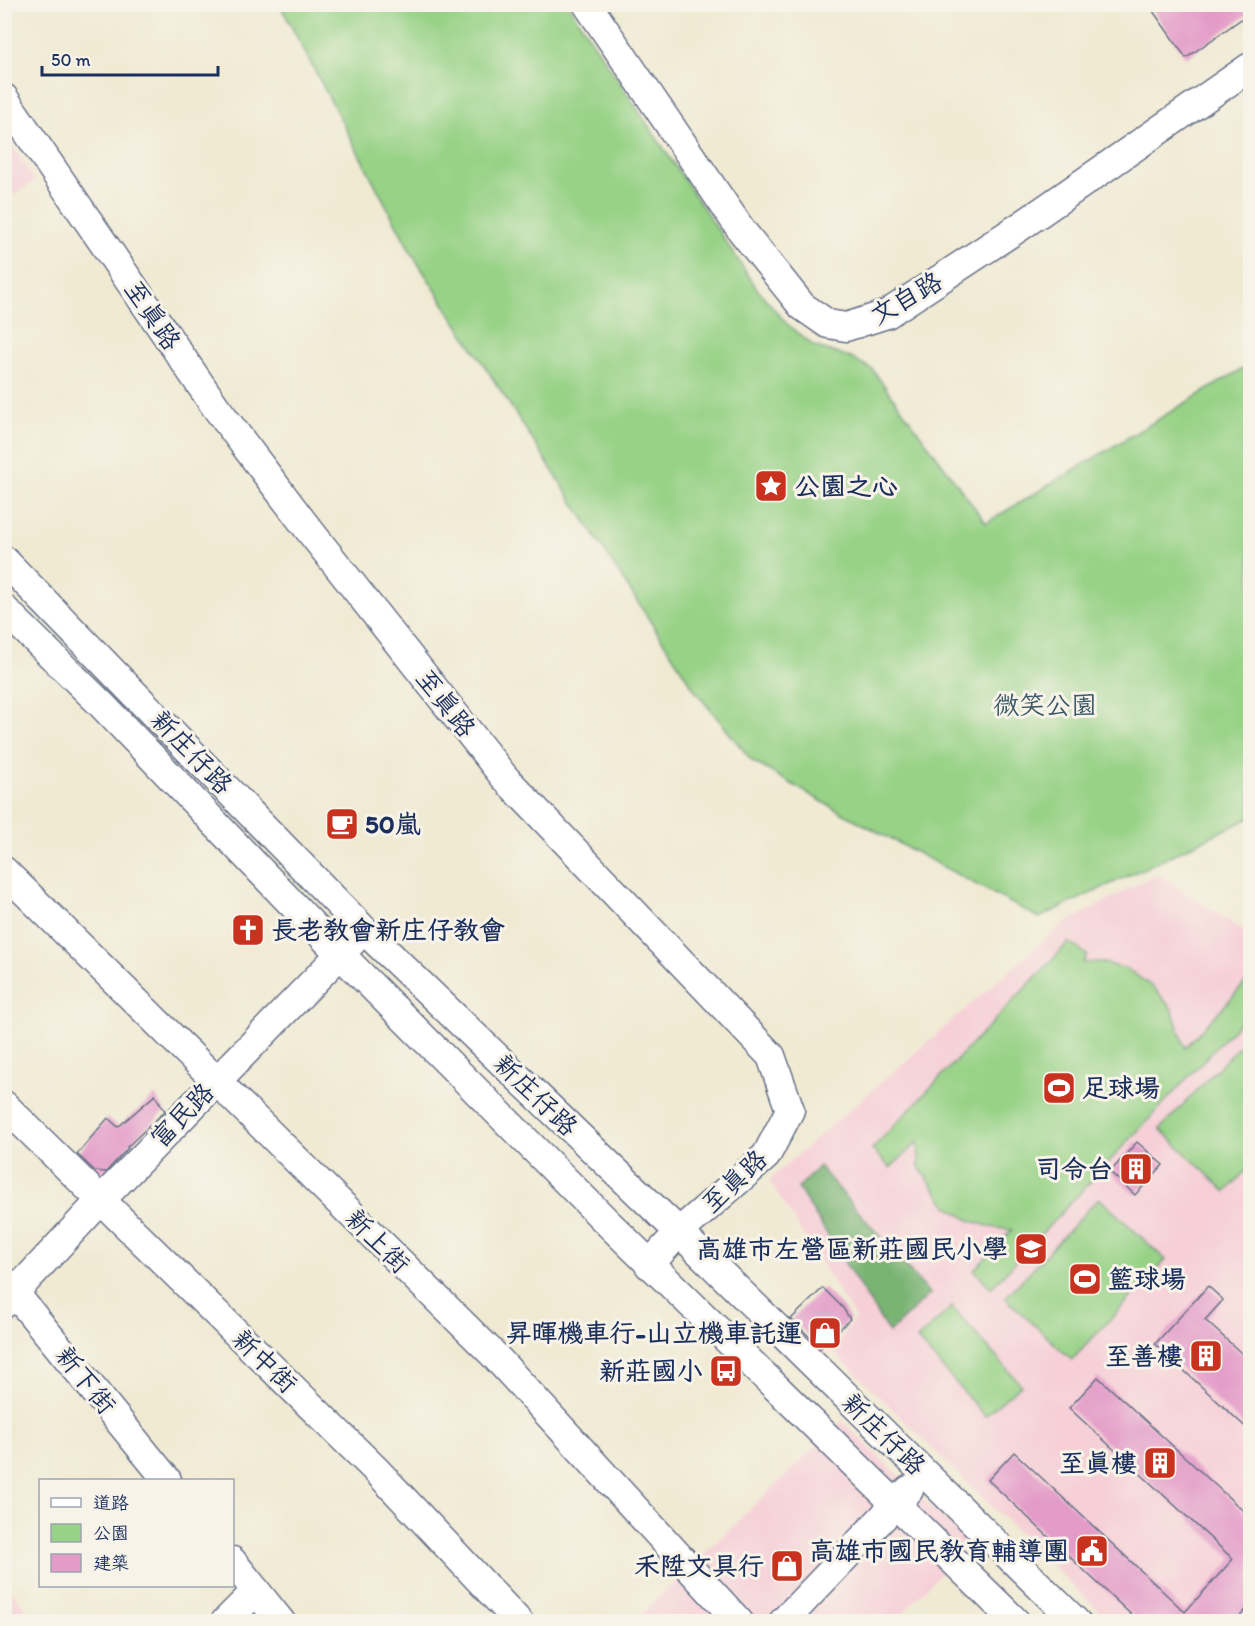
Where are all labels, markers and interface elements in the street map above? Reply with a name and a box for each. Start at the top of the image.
scale bar [42,39,218,77]
text: 50 m [51,49,91,71]
street label: 文自路 [864,265,948,331]
street label: 至真路 [118,274,188,356]
place icon: 公園之心 [753,468,789,504]
place label: 公園之心 [794,470,898,502]
street label: 至真路 [409,662,483,744]
park label: 微笑公園 [993,689,1097,721]
street label: 新庄仔路 [144,703,240,801]
cafe icon: 50嵐 [324,806,360,842]
place label: 50嵐 [365,808,421,840]
church icon: 長老教會新庄仔教會 [230,912,266,948]
place label: 長老教會新庄仔教會 [271,914,505,946]
street label: 新庄仔路 [487,1047,585,1143]
sports icon: 足球場 [1041,1070,1077,1106]
place label: 足球場 [1082,1072,1160,1104]
street label: 富民路 [143,1076,221,1154]
street label: 至真路 [695,1143,773,1219]
building icon: 司令台 [1118,1151,1154,1187]
place label: 司令台 [1035,1153,1113,1185]
street label: 新上街 [339,1202,417,1280]
school or university icon: 高雄市左營區新莊國民小學 [1013,1231,1049,1267]
place label: 高雄市左營區新莊國民小學 [696,1233,1008,1265]
sports icon: 籃球場 [1067,1261,1103,1297]
place label: 籃球場 [1108,1263,1186,1295]
shop icon: 昇暉機車行-山立機車託運 [807,1315,843,1351]
place label: 昇暉機車行-山立機車託運 [506,1317,802,1349]
street label: 新中街 [226,1322,304,1400]
building icon: 至善樓 [1188,1338,1224,1374]
street label: 新下街 [49,1340,123,1420]
place label: 至善樓 [1105,1340,1183,1372]
bus stop icon: 新莊國小 [708,1353,744,1389]
place label: 新莊國小 [599,1355,703,1387]
street label: 新庄仔路 [835,1386,933,1482]
building icon: 至真樓 [1142,1445,1178,1481]
place label: 至真樓 [1059,1447,1137,1479]
legend [39,1479,234,1587]
text: 道路 [93,1492,129,1514]
text: 公園 [93,1522,129,1544]
public building icon: 高雄市國民教育輔導團 [1074,1533,1110,1569]
place label: 高雄市國民教育輔導團 [809,1535,1069,1567]
shop icon: 禾陞文具行 [769,1548,805,1584]
place label: 禾陞文具行 [634,1550,764,1582]
text: 建築 [93,1552,129,1574]

